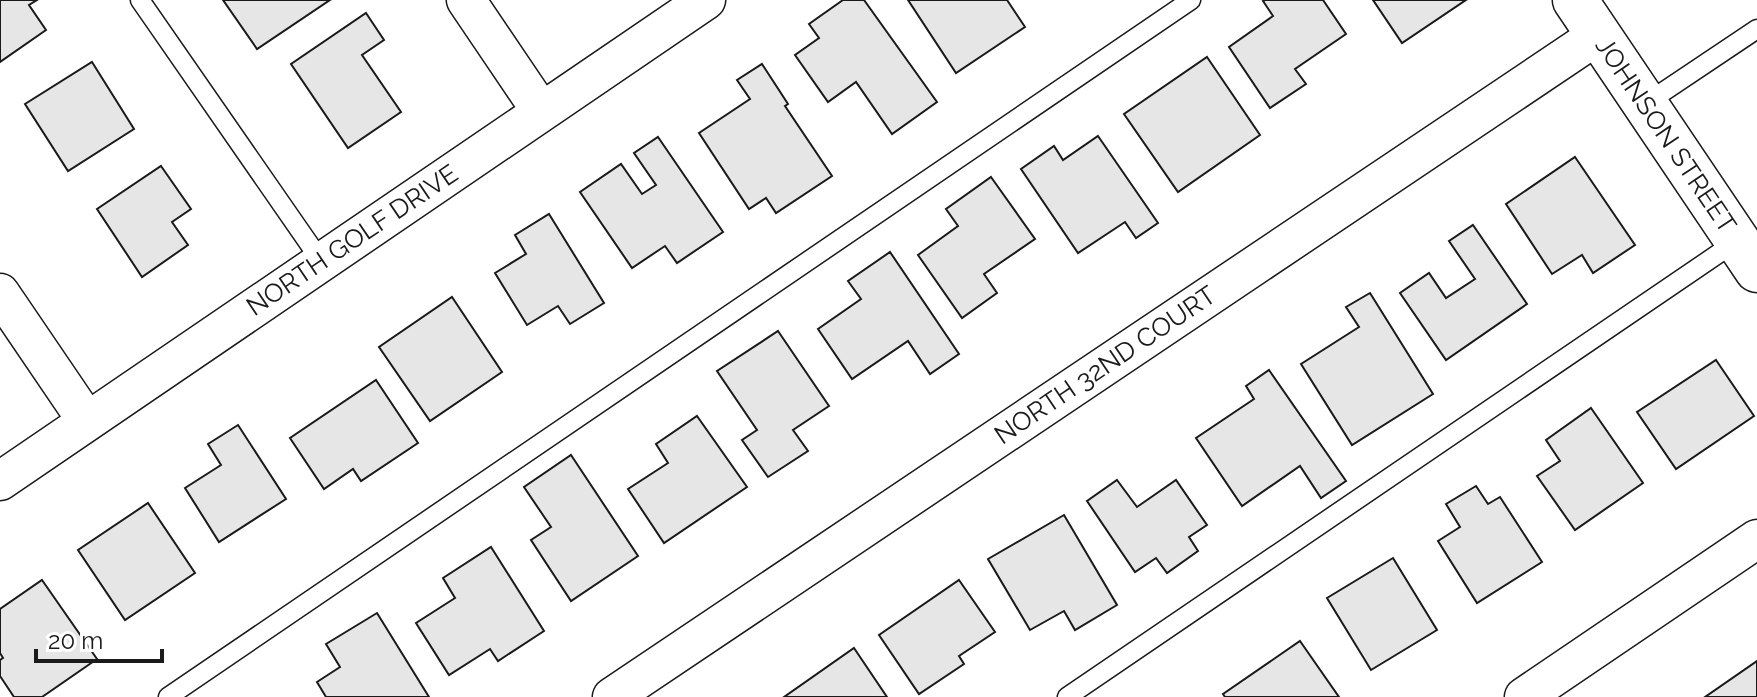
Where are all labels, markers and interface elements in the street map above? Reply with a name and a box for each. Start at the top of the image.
street label: JOHNSON STREET [1589,32,1743,239]
street label: NORTH GOLF DRIVE [241,158,463,322]
street label: NORTH 32ND COURT [989,280,1221,450]
scale bar [36,613,162,663]
text: 20 m [48,626,103,655]

